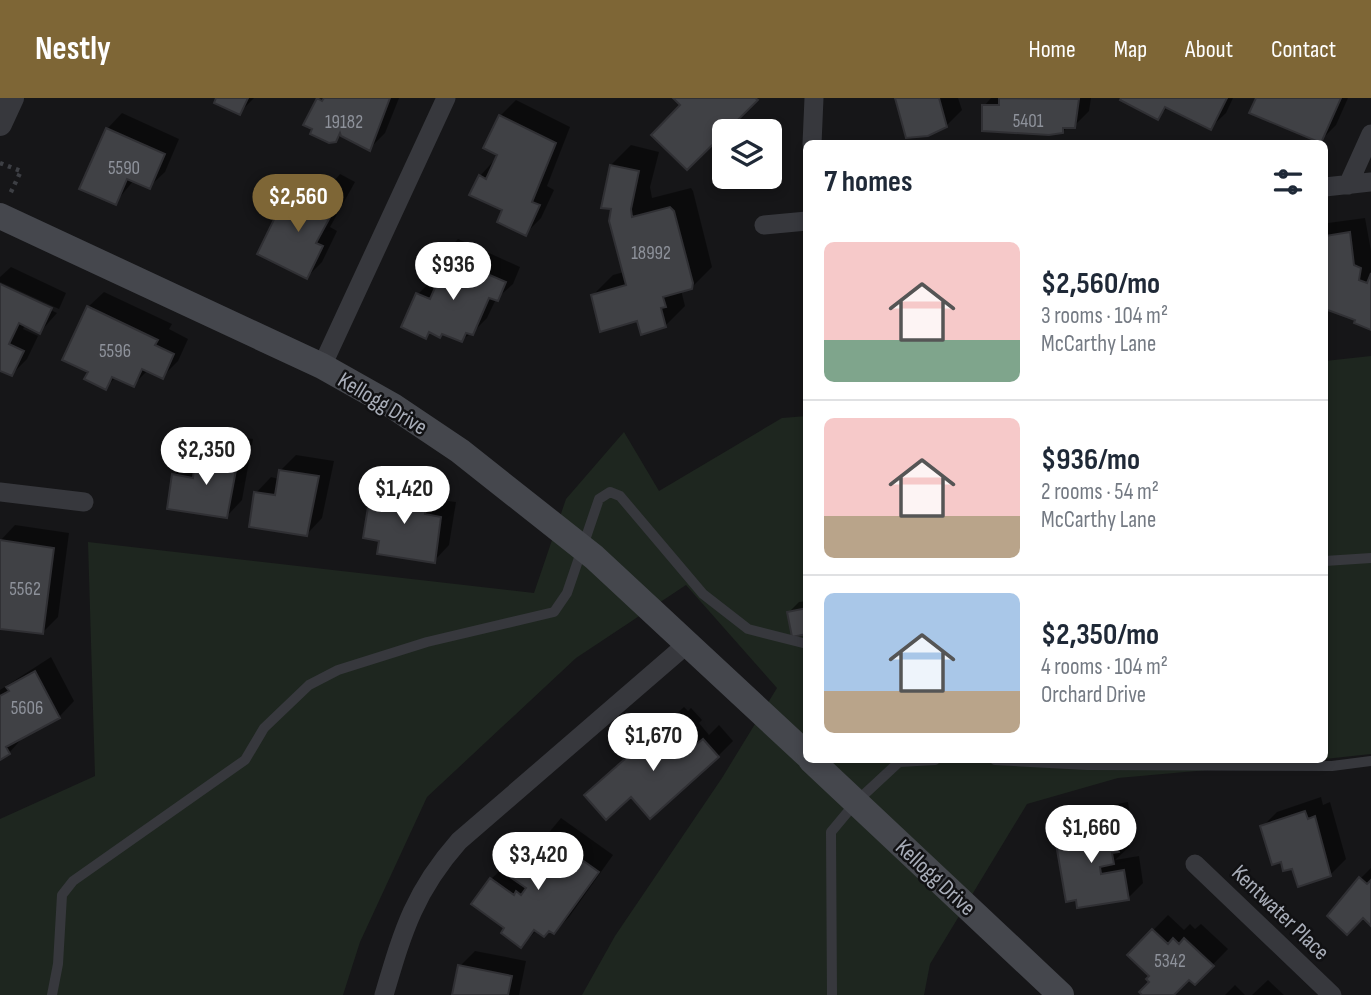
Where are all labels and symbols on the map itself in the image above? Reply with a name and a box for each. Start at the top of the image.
house number: 5401 [1013,110,1044,133]
house number: 19182 [325,111,363,134]
house number: 5590 [108,157,140,180]
pin: $2,560 [241,174,355,234]
pin: $936 [412,242,494,302]
house number: 18992 [631,242,671,265]
house number: 5596 [99,340,131,363]
street label: Kellogg Drive [333,366,432,441]
pin: $2,350 [149,428,263,487]
pin: $1,420 [347,466,461,526]
house number: 5562 [9,578,41,601]
house number: 5606 [11,697,43,720]
pin: $1,670 [596,714,710,773]
pin: $1,660 [1034,806,1148,865]
pin: $3,420 [481,832,595,892]
street label: Kellogg Drive [889,834,981,922]
street label: Kentwater Place [1226,859,1335,966]
house number: 5342 [1154,950,1186,973]

